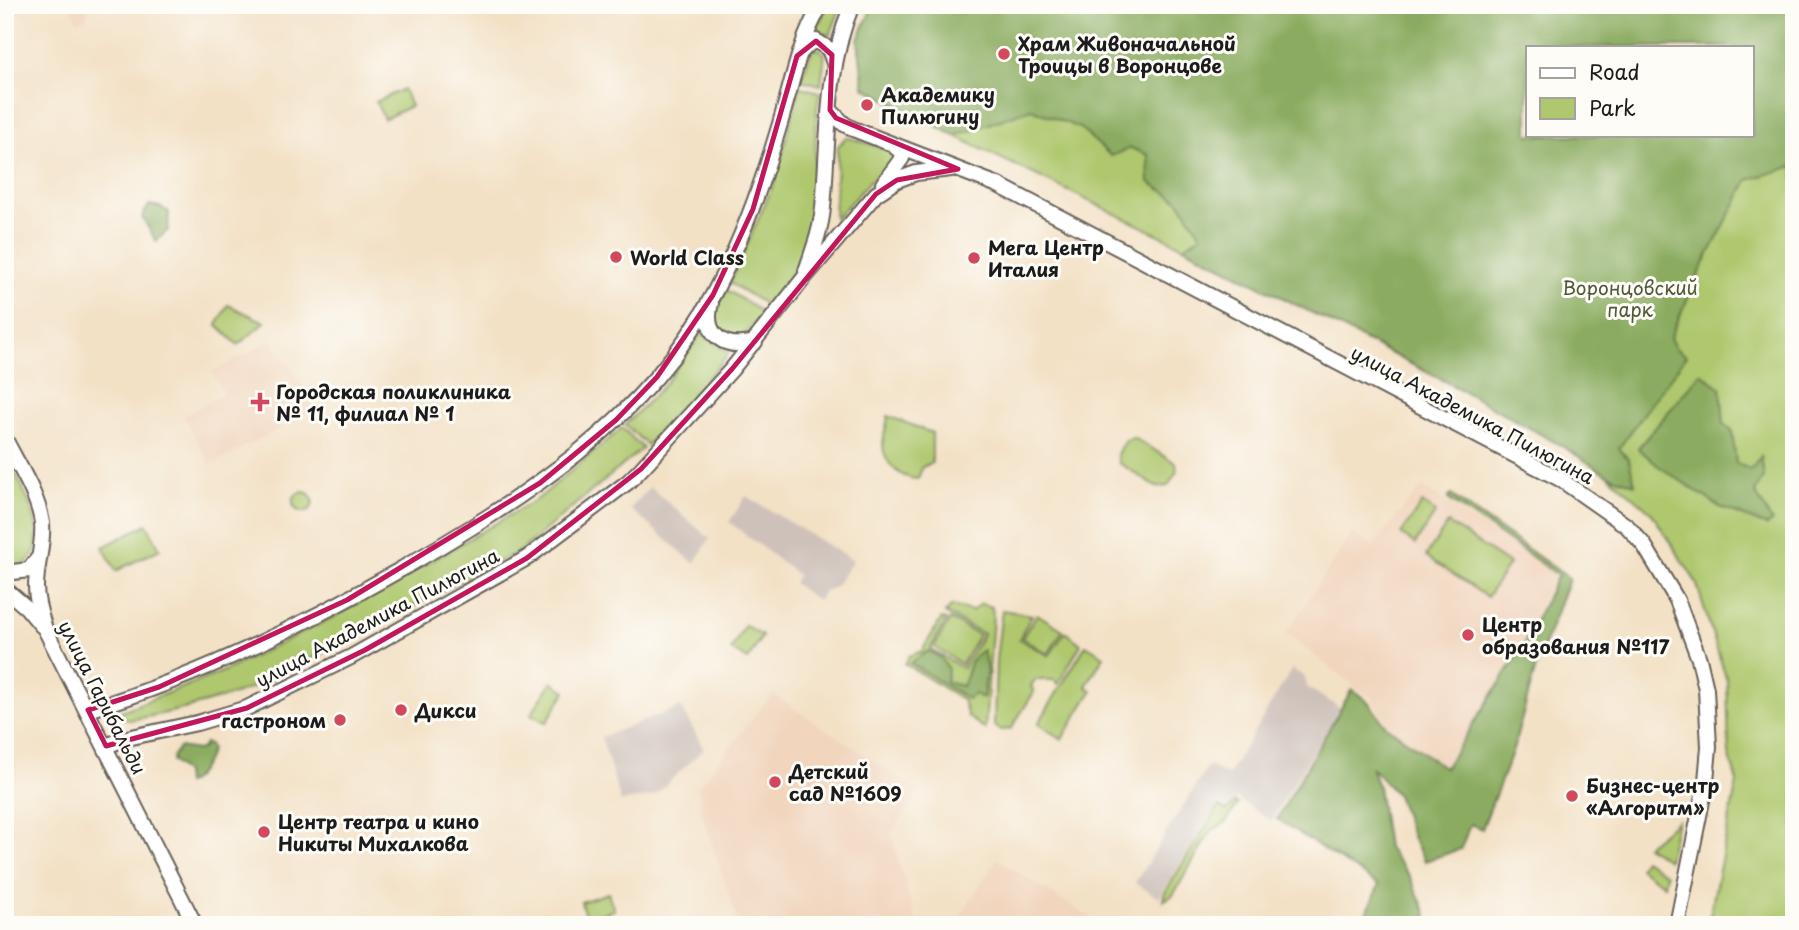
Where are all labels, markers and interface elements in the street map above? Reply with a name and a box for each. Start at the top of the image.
place label: Храм Живоначальной Троицы в Воронцове [1018,29,1236,79]
marker: Храм Живоначальной Троицы в Воронцове [996,46,1012,62]
legend [1526,46,1754,136]
text: Road [1589,55,1640,87]
place label: Академику Пилюгину [881,80,995,130]
text: Park [1589,91,1636,123]
marker: Академику Пилюгину [859,97,875,113]
place label: Мега Центр Италия [988,233,1104,283]
place label: World Class [630,243,744,271]
marker: World Class [608,249,624,265]
marker: Мега Центр Италия [966,250,982,266]
park label: Воронцовский парк [1562,273,1698,323]
street label: улица Академика Пилюгина [1346,338,1600,490]
place label: Городская поликлиника № 11, филиал № 1 [276,377,511,427]
marker: Городская поликлиника № 11, филиал № 1 [250,392,270,412]
street label: улица Академика Пилюгина [250,541,504,693]
place label: Центр образования №117 [1482,610,1670,660]
street label: улица Гарибальди [52,615,154,779]
marker: Центр образования №117 [1460,627,1476,643]
place label: Дикси [414,696,477,724]
marker: Дикси [393,702,409,718]
place label: гастроном [221,706,326,734]
marker: гастроном [332,712,348,728]
place label: Детский сад №1609 [788,757,902,807]
place label: Бизнес-центр «Алгоритм» [1586,771,1720,821]
marker: Детский сад №1609 [767,774,783,790]
marker: Бизнес-центр «Алгоритм» [1564,788,1580,804]
place label: Центр театра и кино Никиты Михалкова [278,807,479,857]
marker: Центр театра и кино Никиты Михалкова [256,824,272,840]

